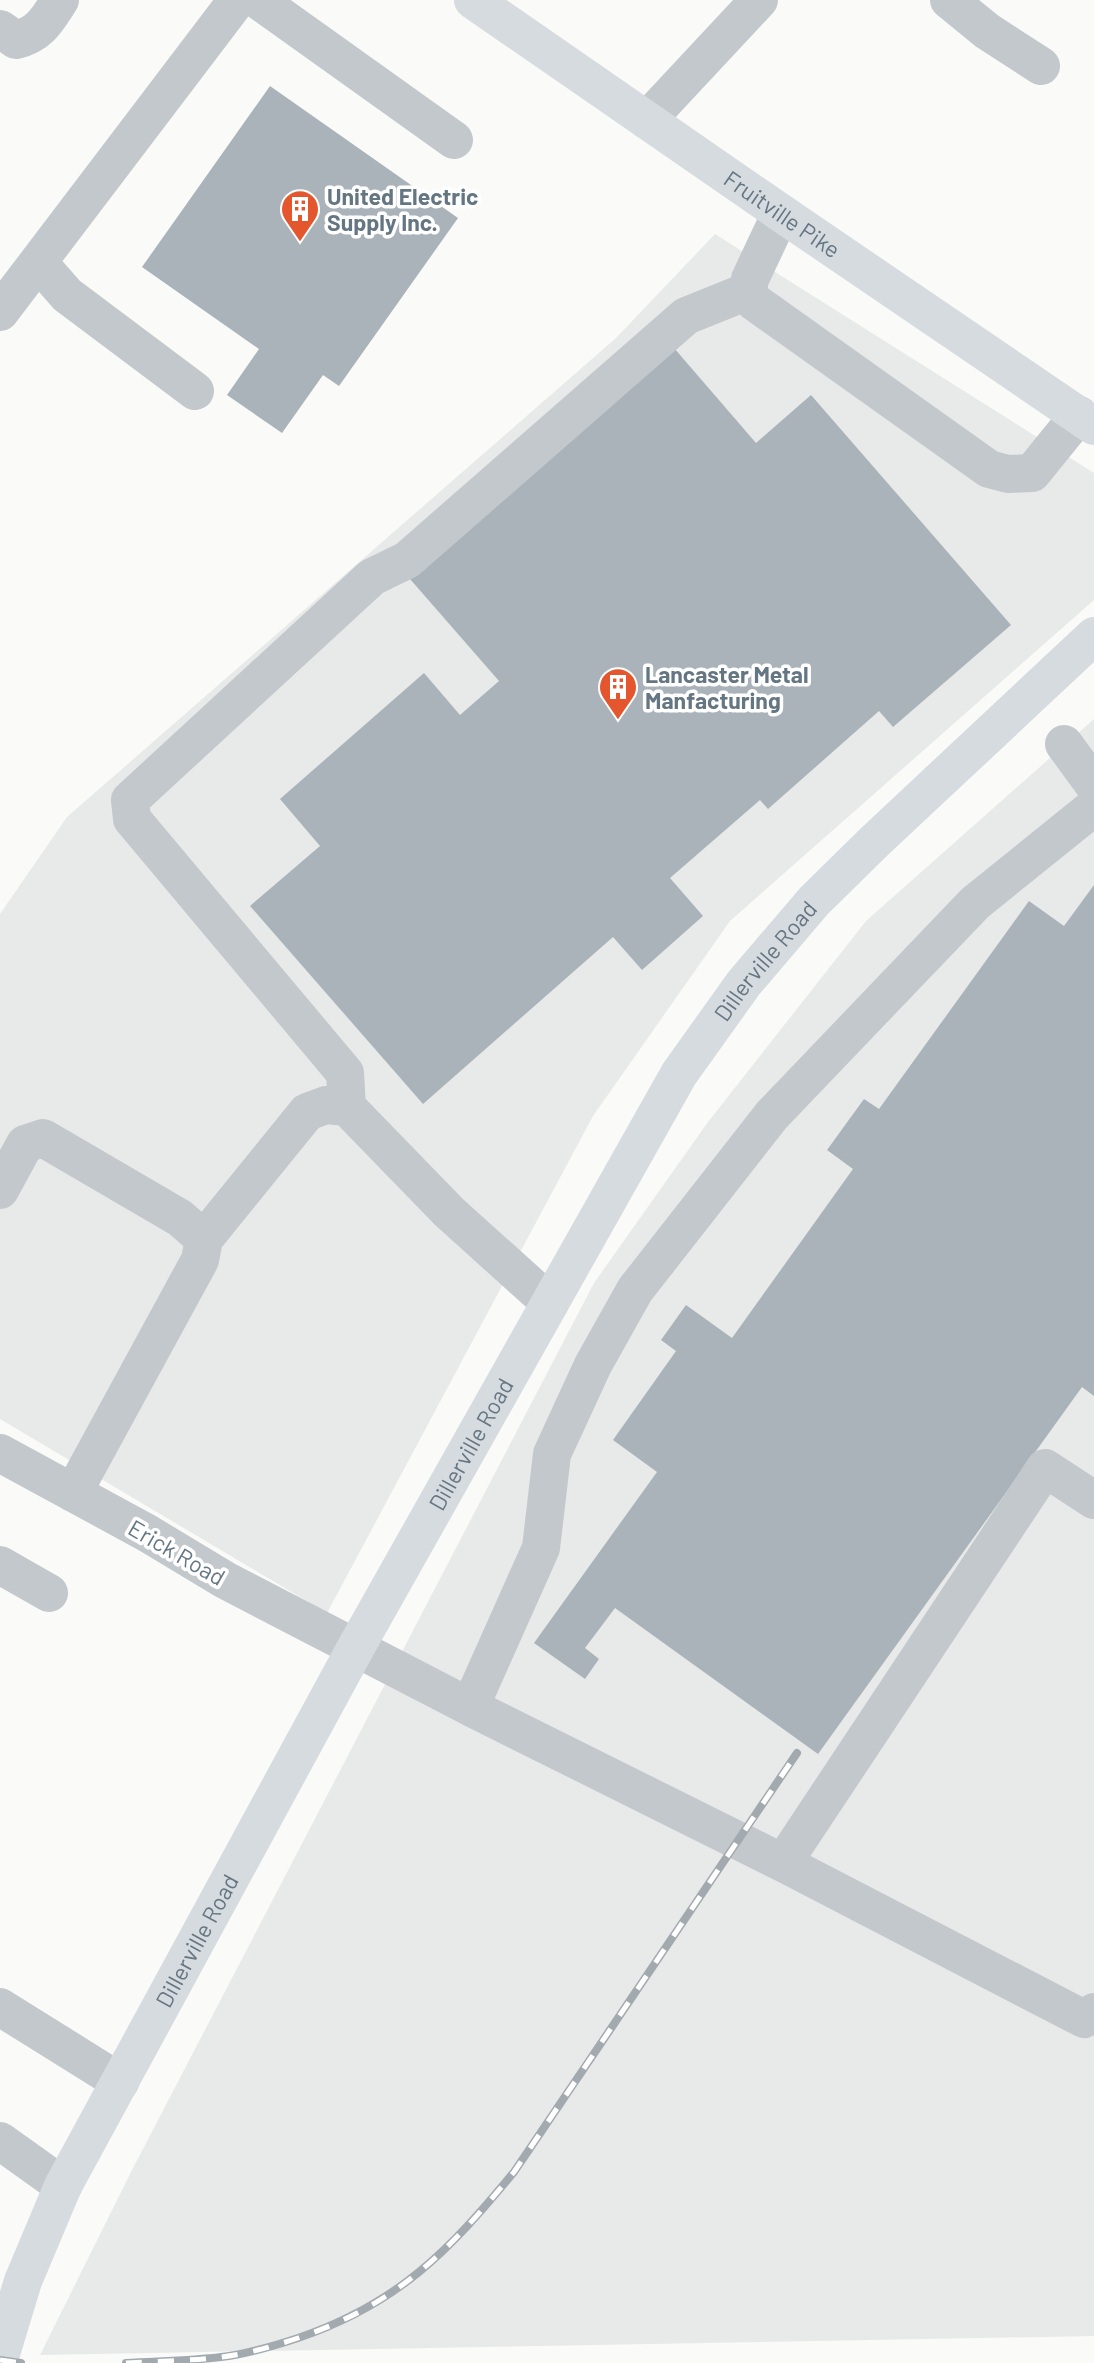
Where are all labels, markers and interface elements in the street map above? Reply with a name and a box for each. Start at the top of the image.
street label: Fruitville Pike [719,164,846,263]
place label: United Electric Supply Inc. [327,182,478,236]
building icon: United Electric Supply Inc. [279,188,321,243]
place label: Lancaster Metal Manfacturing [645,660,809,714]
building icon: Lancaster Metal Manfacturing [597,666,639,721]
street label: Dillerville Road [708,895,822,1026]
street label: Dillerville Road [422,1373,519,1515]
street label: Erick Road [124,1513,230,1591]
street label: Dillerville Road [149,1869,244,2012]

